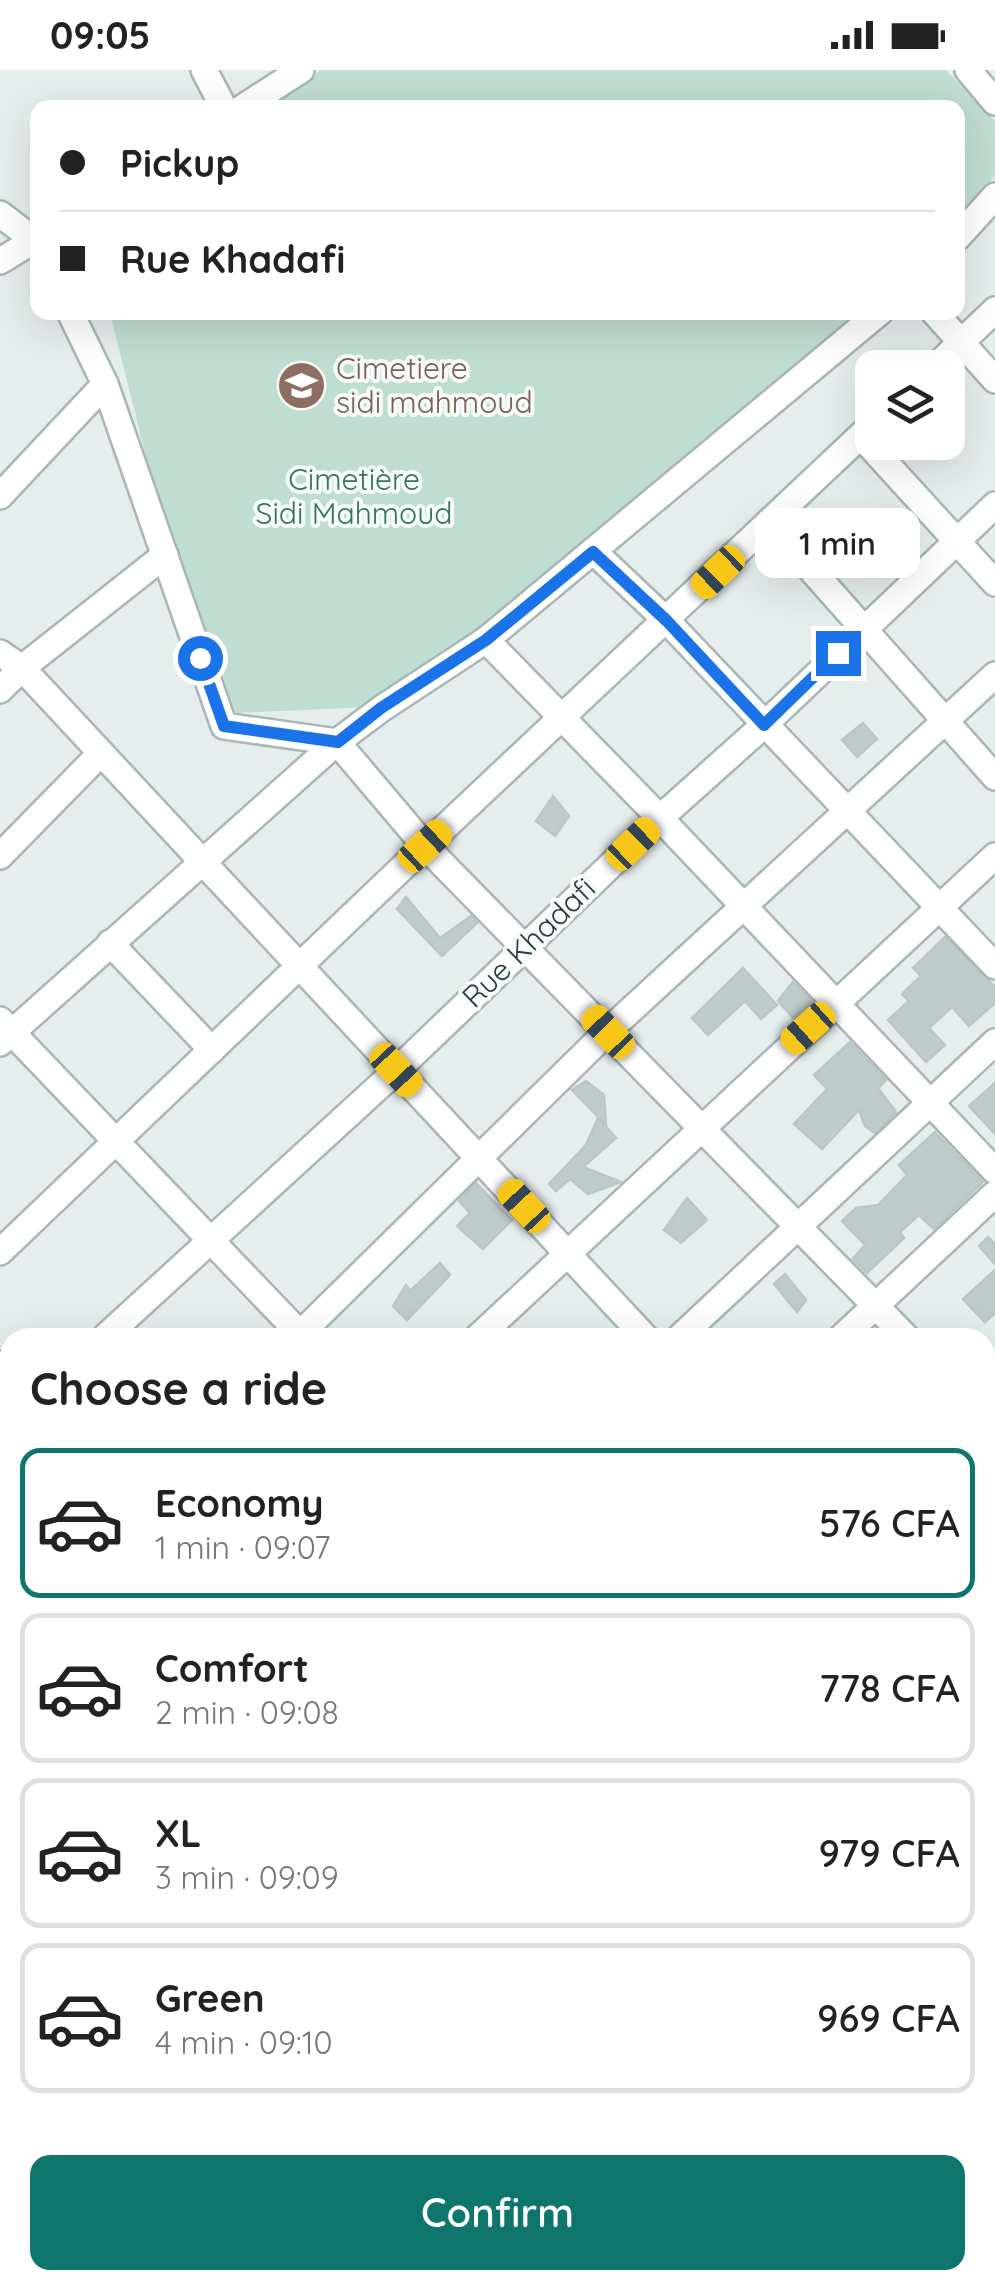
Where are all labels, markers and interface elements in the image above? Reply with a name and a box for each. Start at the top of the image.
text: 09:05 [50,11,151,59]
text: Pickup [120,139,239,187]
text: Rue Khadafi [120,235,345,283]
place label: Cimetiere sidi mahmoud [336,349,533,421]
map controls [855,350,965,460]
button: layers [855,350,965,460]
school or university icon: Cimetiere sidi mahmoud [275,360,327,412]
park label: Cimetière Sidi Mahmoud [256,460,452,532]
callout: 1 min [756,508,920,578]
text: 1 min [799,523,876,563]
car [686,540,750,604]
route end [816,631,861,676]
route start [178,636,223,681]
car [601,812,665,876]
car [393,815,457,877]
street label: Rue Khadafi [454,869,603,1015]
car [776,997,840,1059]
car [576,1000,640,1064]
car [365,1038,427,1102]
car [493,1174,555,1238]
text: Choose a ride [30,1360,327,1416]
icon: car [35,1478,125,1568]
text: Economy [155,1479,324,1527]
text: 576 CFA [819,1499,960,1547]
text: 1 min · 09:07 [155,1527,330,1567]
icon: car [35,1643,125,1733]
text: Comfort [155,1644,309,1692]
text: 778 CFA [819,1664,960,1712]
text: 2 min · 09:08 [155,1692,339,1732]
icon: car [35,1808,125,1898]
text: XL [155,1809,201,1857]
text: 979 CFA [818,1829,960,1877]
text: 3 min · 09:09 [155,1857,339,1897]
icon: car [35,1973,125,2063]
text: Green [155,1974,265,2022]
text: 969 CFA [817,1994,960,2042]
text: 4 min · 09:10 [155,2022,333,2062]
button: Confirm [30,2155,965,2270]

